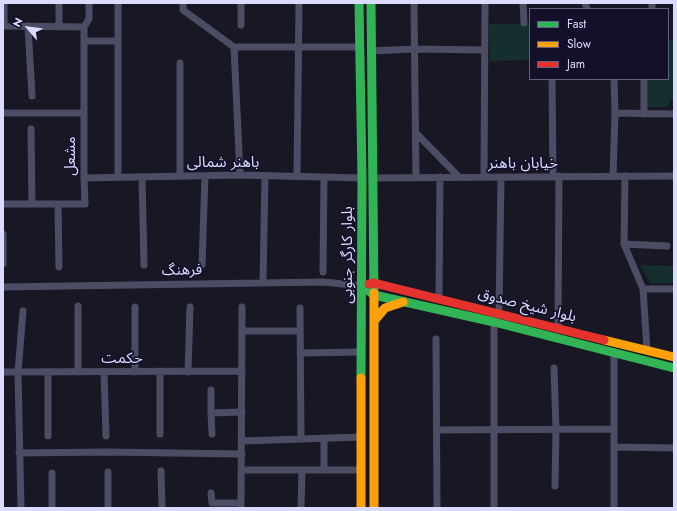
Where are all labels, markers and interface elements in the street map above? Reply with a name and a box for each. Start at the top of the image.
north arrow [8,8,48,48]
legend [529,8,669,80]
text: N [8,15,27,30]
text: Fast [567,15,586,33]
text: Slow [567,35,591,53]
text: Jam [567,55,585,73]
street label: مشعل [62,136,80,176]
street label: باهنر شمالی [187,154,259,172]
street label: خیابان باهنر [488,155,558,173]
street label: بلوار کارگر جنوبی [339,206,357,304]
street label: فرهنگ [162,262,202,280]
street label: بلوار شیخ صدوق [476,285,578,327]
street label: حکمت [101,350,143,368]

